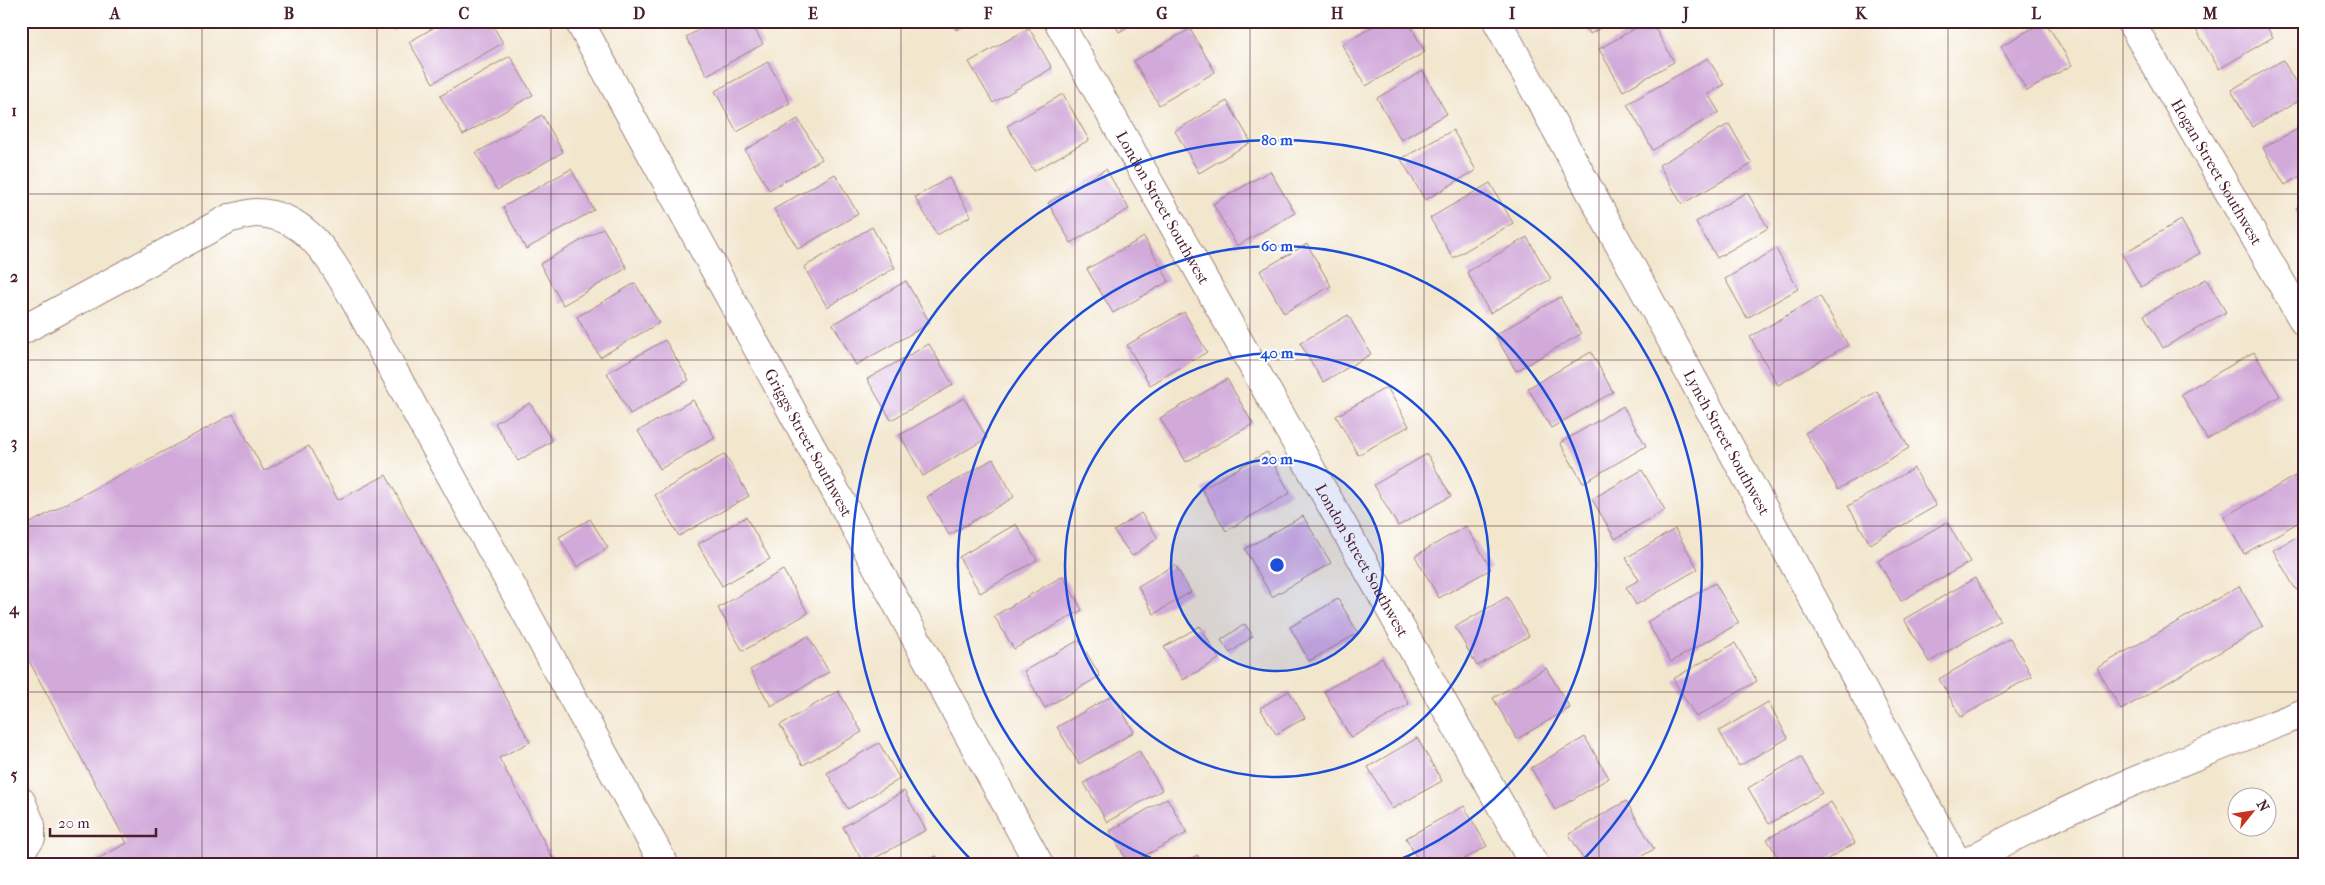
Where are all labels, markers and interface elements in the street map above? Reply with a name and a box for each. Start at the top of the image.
text: A [109,4,121,23]
text: B [284,4,294,23]
text: C [459,4,470,23]
text: D [633,4,645,23]
text: E [808,4,818,23]
text: F [983,4,993,23]
text: G [1156,4,1168,23]
text: H [1331,4,1344,23]
text: I [1509,4,1516,23]
text: J [1681,4,1689,24]
text: K [1855,4,1868,23]
text: L [2031,4,2041,23]
text: M [2202,4,2218,23]
street label: Hogan Street Southwest [2167,95,2267,248]
text: 1 [11,101,17,120]
street label: London Street Southwest [1112,127,1214,288]
text: 80 m [1261,131,1293,149]
text: 60 m [1261,237,1294,255]
text: 2 [10,267,18,286]
text: 40 m [1260,344,1294,362]
street label: Griggs Street Southwest [761,365,857,520]
street label: Lynch Street Southwest [1680,366,1775,518]
text: 3 [11,433,17,453]
text: 20 m [1261,450,1293,468]
street label: London Street Southwest [1312,480,1413,640]
centre of rings [1268,556,1286,574]
text: 4 [8,599,20,619]
text: 5 [11,765,18,784]
north arrow [2228,788,2278,838]
text: N [2253,797,2273,815]
scale bar [50,805,156,837]
text: 20 m [58,814,90,832]

